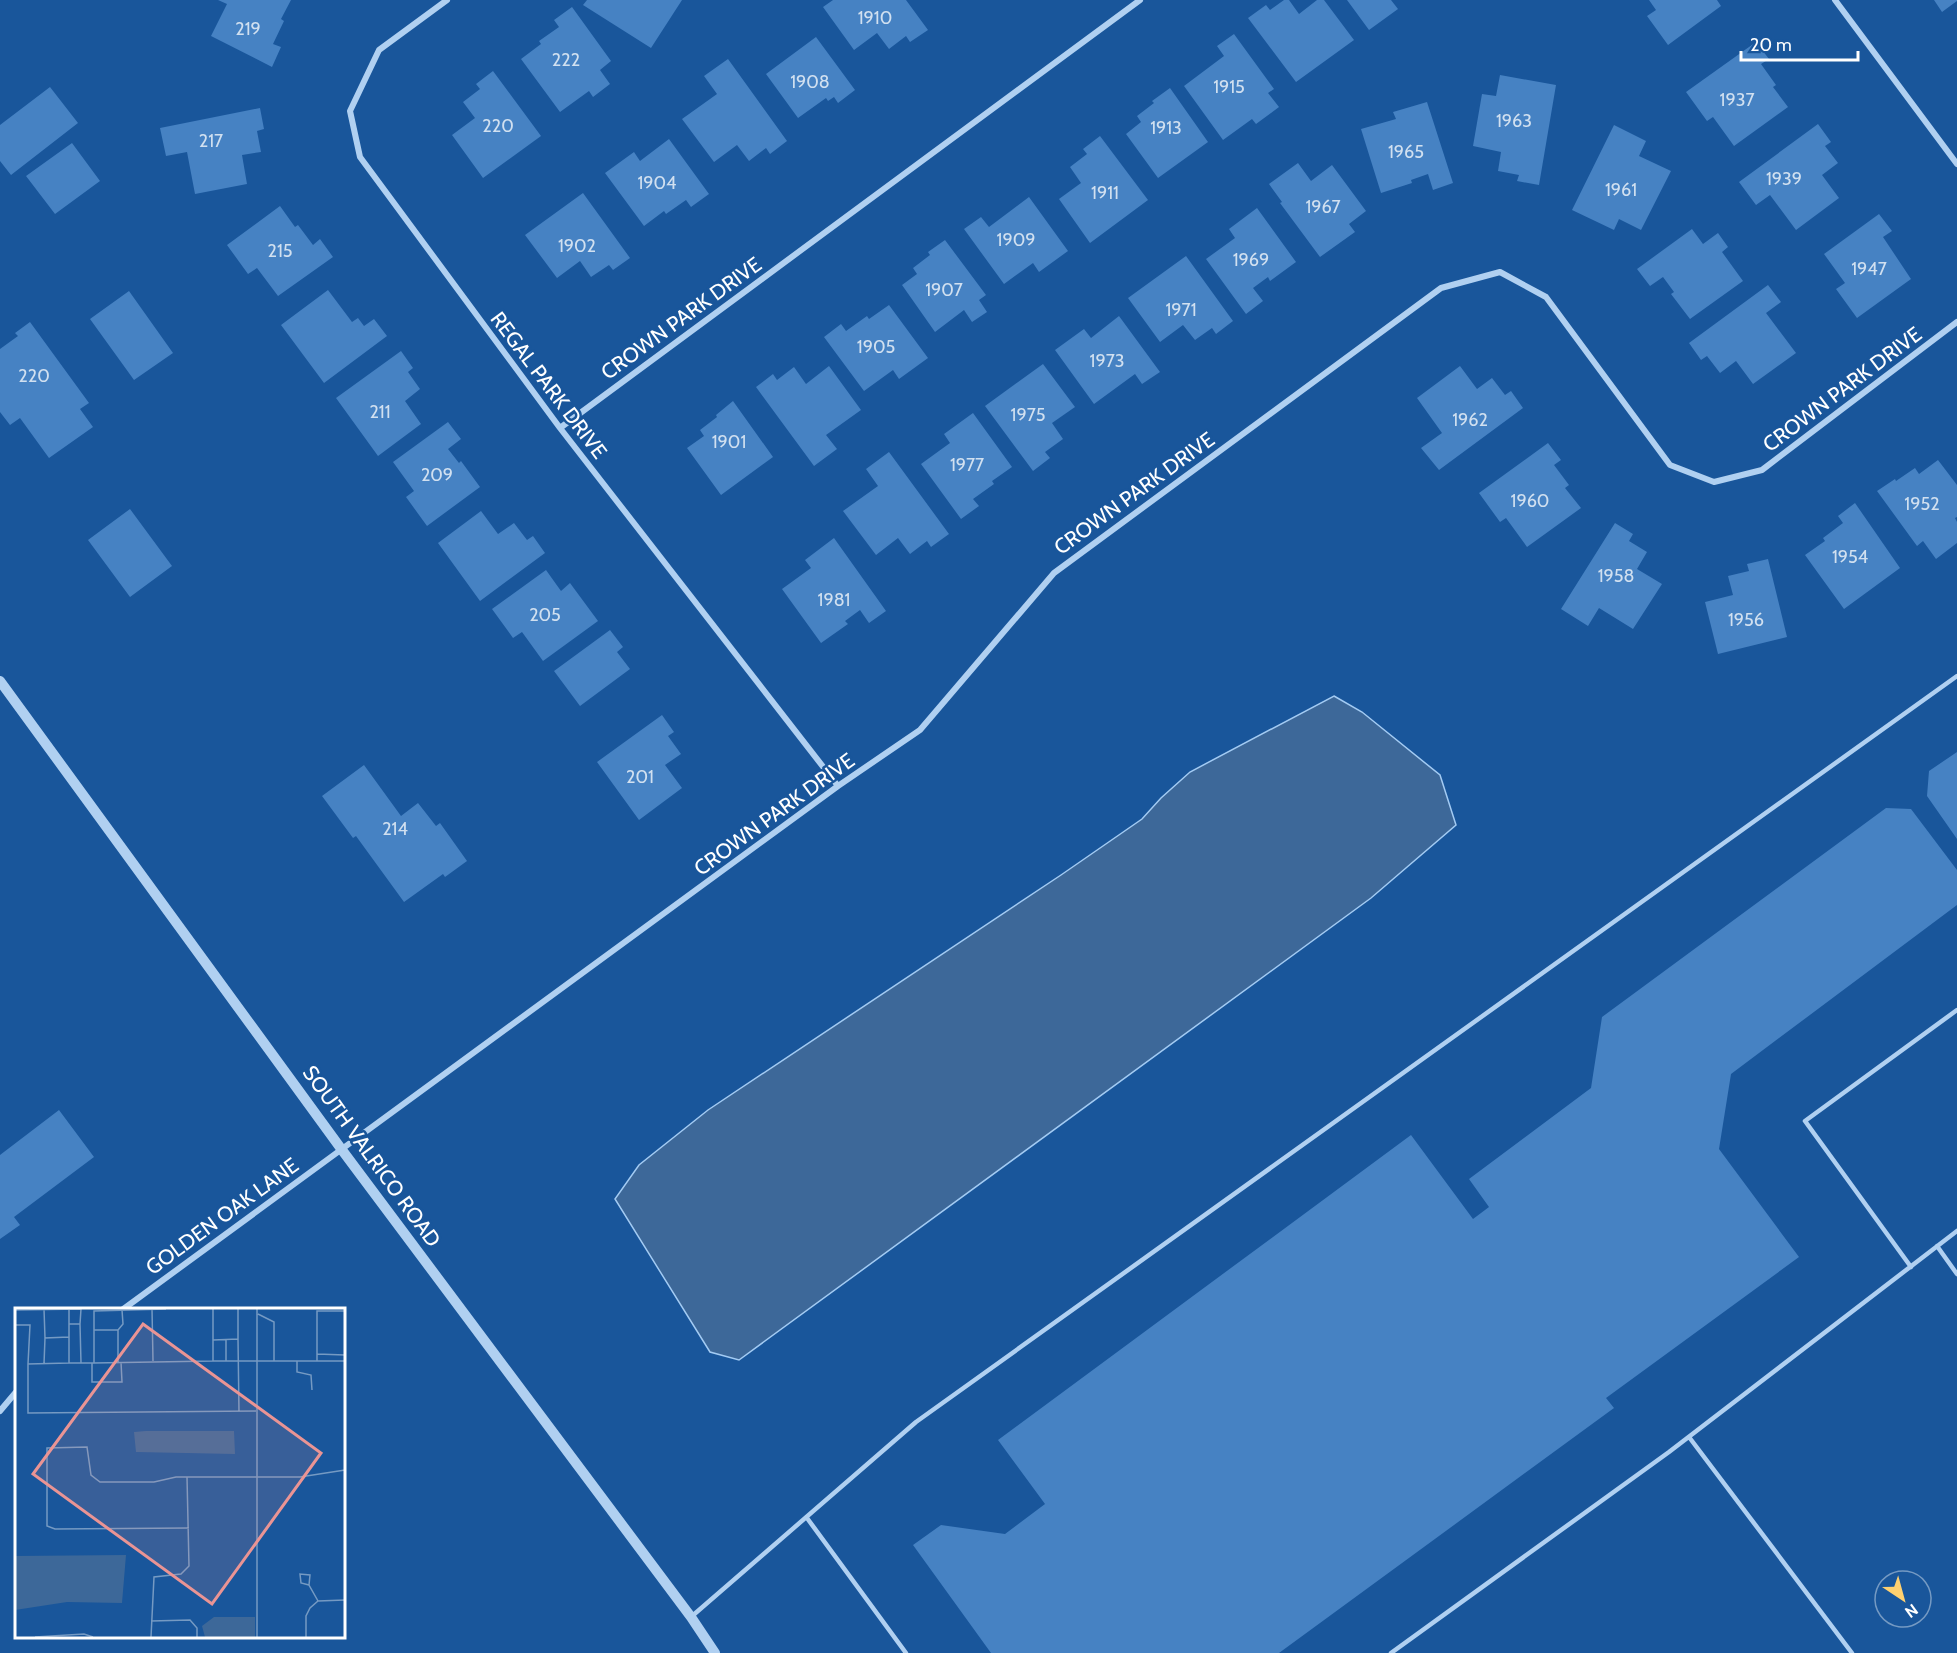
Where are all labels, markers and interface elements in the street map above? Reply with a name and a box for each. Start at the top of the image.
house number: 1910 [858,7,892,29]
house number: 219 [235,18,261,40]
scale bar [1741,24,1858,62]
text: 20 m [1750,34,1792,56]
house number: 222 [552,49,580,71]
house number: 1908 [790,71,830,93]
house number: 1915 [1213,76,1245,98]
house number: 1937 [1720,89,1754,111]
house number: 1963 [1496,110,1532,132]
house number: 220 [482,115,514,137]
house number: 1913 [1150,117,1182,139]
house number: 217 [199,130,223,152]
house number: 1965 [1388,141,1424,163]
house number: 1939 [1766,168,1802,190]
house number: 1904 [637,172,677,194]
house number: 1961 [1605,179,1637,201]
house number: 1911 [1091,182,1119,204]
house number: 1967 [1305,196,1341,218]
house number: 1909 [997,229,1035,251]
house number: 1902 [558,235,596,257]
house number: 215 [267,240,293,262]
house number: 1969 [1233,249,1269,271]
street label: CROWN PARK DRIVE [596,251,766,385]
house number: 1947 [1851,258,1887,280]
house number: 1907 [925,279,963,301]
house number: 1971 [1165,299,1197,321]
street label: REGAL PARK DRIVE [486,307,612,463]
street label: CROWN PARK DRIVE [1758,321,1926,457]
house number: 1905 [857,336,895,358]
house number: 1973 [1090,350,1124,372]
house number: 220 [18,365,50,387]
house number: 211 [369,401,391,423]
house number: 1975 [1011,404,1045,426]
house number: 1962 [1452,409,1488,431]
street label: CROWN PARK DRIVE [1049,426,1219,560]
house number: 1901 [712,431,746,453]
house number: 1977 [950,454,984,476]
house number: 209 [421,464,453,486]
house number: 1960 [1511,490,1549,512]
house number: 1952 [1904,493,1940,515]
house number: 1954 [1832,546,1868,568]
house number: 1958 [1598,565,1634,587]
house number: 1981 [818,589,850,611]
house number: 205 [529,604,561,626]
house number: 1956 [1728,609,1764,631]
street label: CROWN PARK DRIVE [689,747,859,881]
house number: 201 [626,766,654,788]
house number: 214 [382,818,408,840]
street label: SOUTH VALRICO ROAD [298,1060,446,1252]
street label: GOLDEN OAK LANE [141,1152,303,1280]
inset map [15,1308,345,1638]
north arrow [1873,1569,1933,1629]
text: N [1901,1600,1922,1622]

